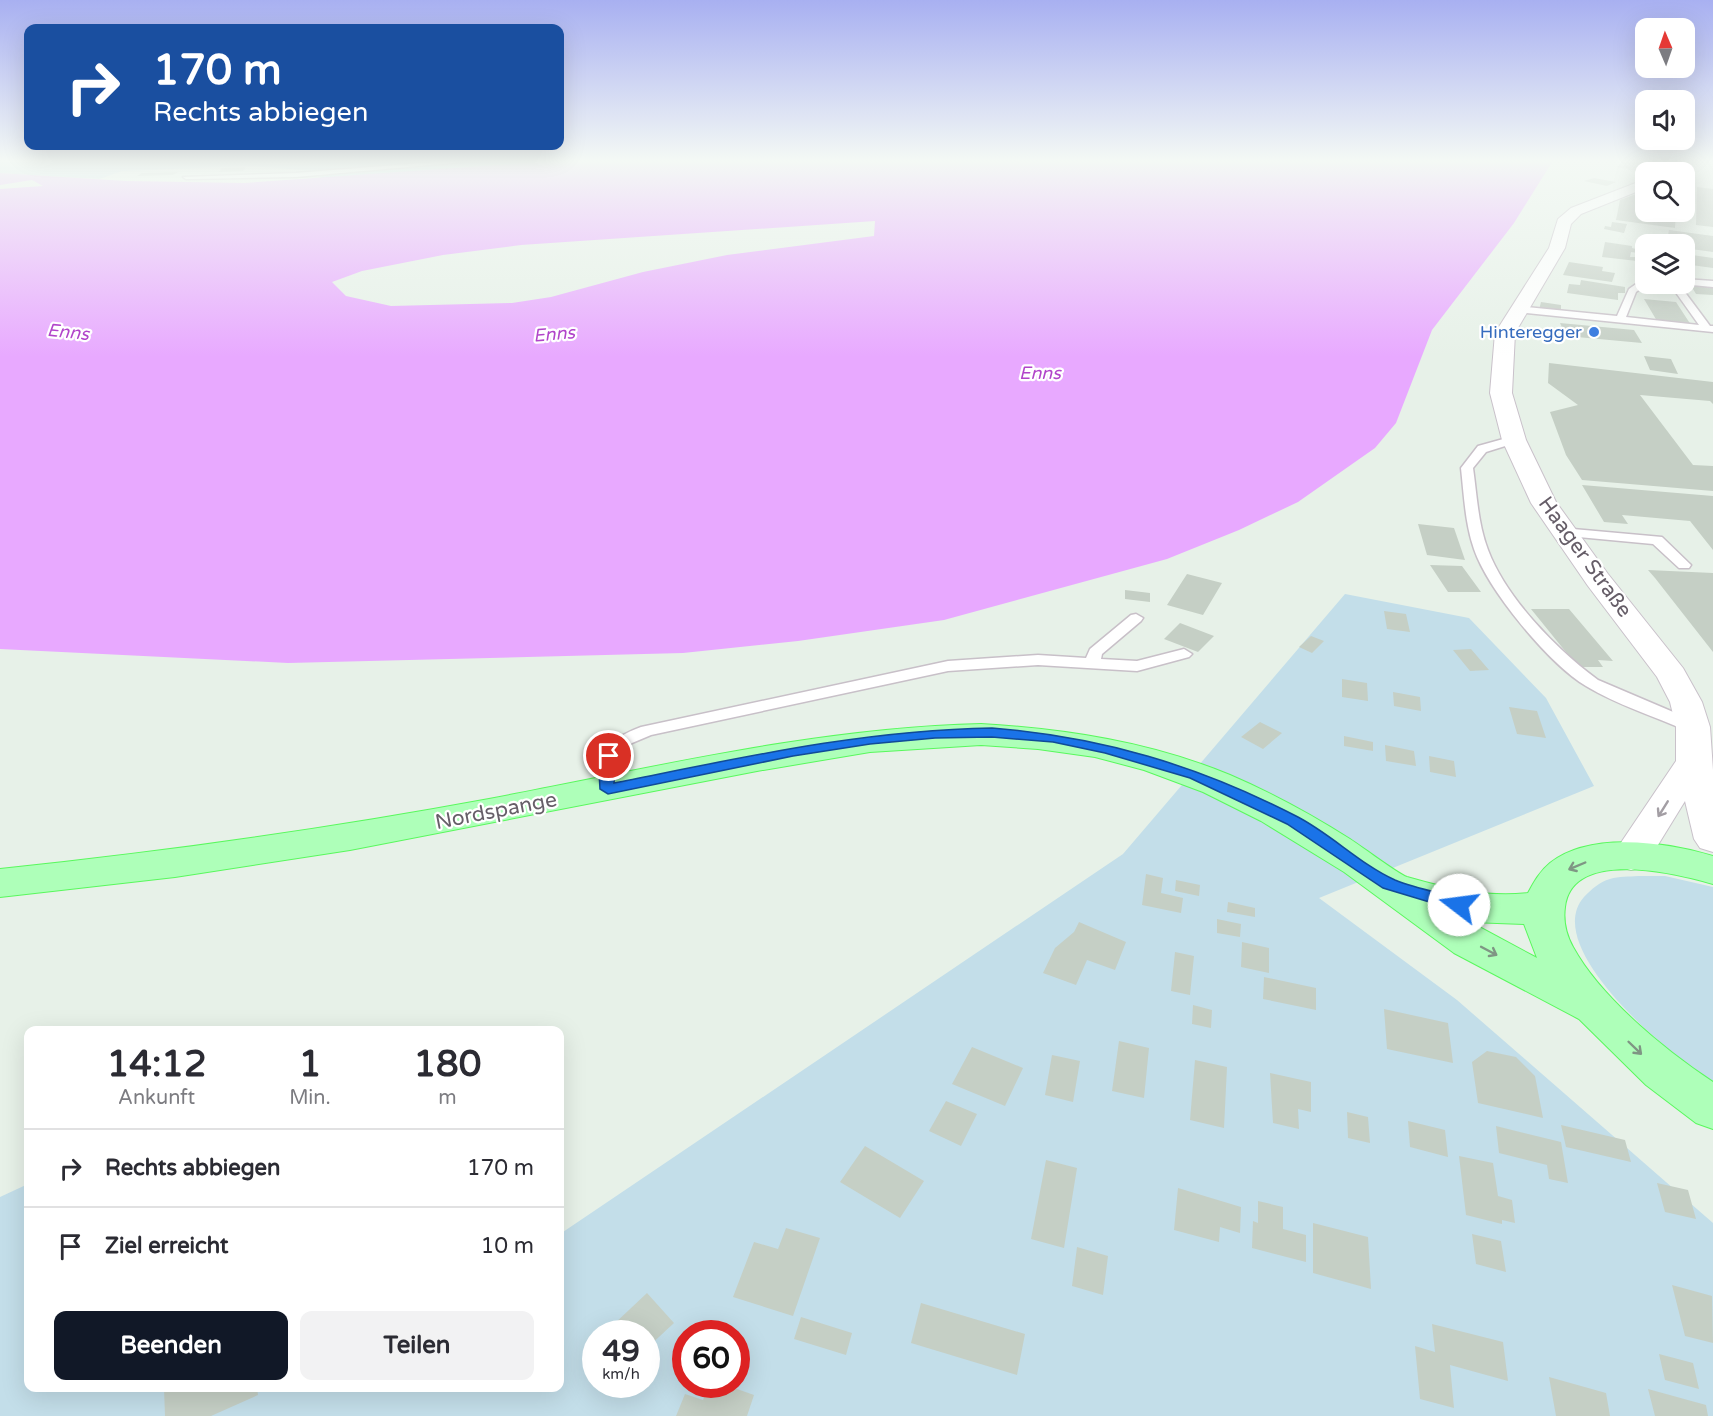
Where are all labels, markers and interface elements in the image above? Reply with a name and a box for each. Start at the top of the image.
north arrow [1635,18,1695,78]
map controls [1635,18,1695,294]
text: 170 m [153,45,282,96]
icon: right [54,48,132,126]
button: sound [1635,90,1695,150]
text: Rechts abbiegen [153,96,368,129]
button: search [1635,162,1695,222]
button: layers [1635,234,1695,294]
water label: Enns [46,319,91,345]
water label: Enns [532,321,577,347]
place label: Hinteregger [1480,321,1582,343]
marker: Hinteregger [1587,325,1601,339]
water label: Enns [1019,362,1062,384]
street label: Haager Straße [1533,492,1637,622]
pin [583,730,634,781]
icon: arrive [592,739,625,772]
street label: Nordspange [433,787,559,835]
one-way arrow [1657,800,1669,817]
one-way arrow [1569,861,1587,872]
position arrow [1427,873,1491,937]
one-way arrow [1480,945,1497,957]
one-way arrow [1627,1041,1642,1055]
text: 14:12 [107,1043,207,1086]
text: 1 [299,1043,321,1086]
text: 180 [413,1043,481,1086]
text: Ankunft [118,1086,195,1110]
text: Min. [289,1086,331,1110]
text: m [438,1086,457,1110]
icon: right [54,1152,87,1185]
text: Rechts abbiegen [105,1155,280,1181]
text: 170 m [467,1155,534,1181]
icon: arrive [54,1230,87,1263]
text: Ziel erreicht [105,1233,228,1259]
text: 10 m [480,1233,534,1259]
button: Beenden [54,1311,288,1380]
button: Teilen [300,1311,534,1380]
speed limit sign: 60 [672,1320,750,1398]
text: 49 [602,1333,640,1370]
text: km/h [602,1365,640,1383]

